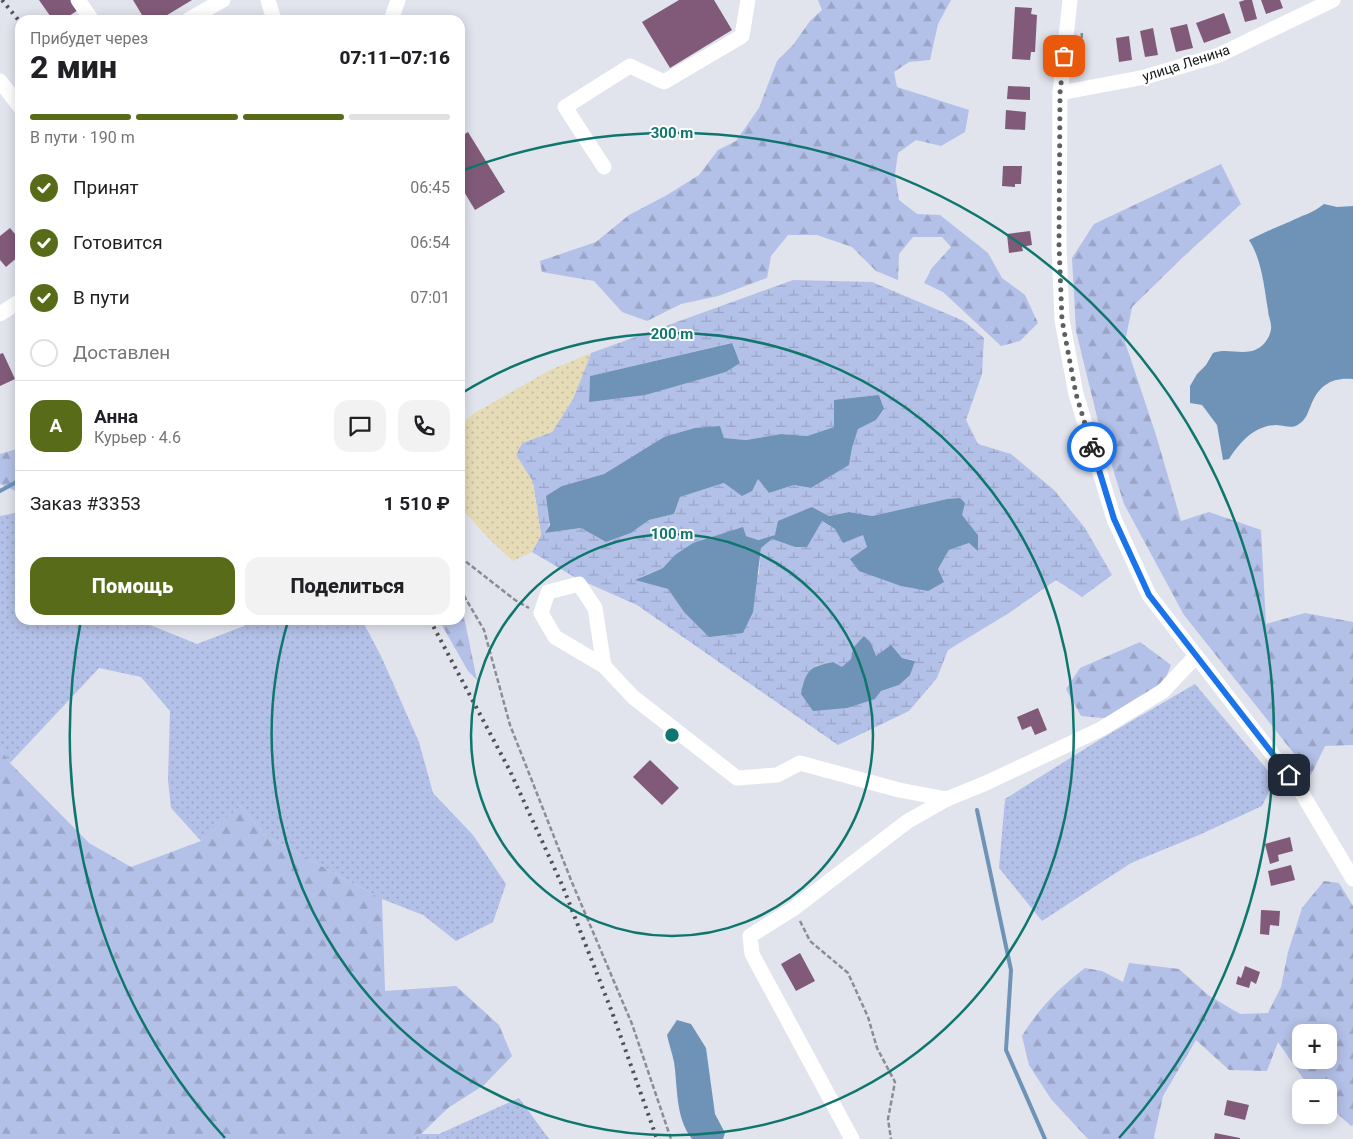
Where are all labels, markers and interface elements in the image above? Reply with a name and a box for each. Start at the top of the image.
text: Прибудет через [30,29,148,48]
pin [1043,35,1085,77]
street label: улица Ленина [1140,41,1232,85]
icon: bag [1050,42,1078,70]
text: 07:11–07:16 [339,46,450,69]
text: 2 мин [30,48,117,86]
text: 300 m [651,124,693,142]
text: В пути · 190 m [30,128,135,147]
icon: check [30,174,58,202]
text: Принят [73,176,139,199]
text: 06:45 [410,178,450,197]
icon: check [30,229,58,257]
text: Готовится [73,231,163,254]
text: 06:54 [410,233,450,252]
icon: check [30,284,58,312]
text: В пути [73,286,130,309]
text: 07:01 [410,288,450,307]
text: 200 m [651,325,693,343]
text: Доставлен [73,341,170,364]
button: chat [334,400,386,452]
button: phone [398,400,450,452]
text: Анна [94,405,138,428]
text: А [50,414,62,437]
courier [1067,422,1117,472]
text: Курьер · 4.6 [94,428,181,447]
icon: bike [1078,433,1106,461]
text: Заказ #3353 [30,492,141,515]
text: 1 510 ₽ [384,492,450,515]
text: 100 m [651,525,693,543]
button: Помощь [30,557,235,615]
button: Поделиться [245,557,450,615]
centre of rings [663,726,681,744]
pin [1268,754,1310,796]
icon: home [1275,761,1303,789]
map controls [1292,1024,1337,1124]
button: + [1292,1024,1337,1069]
button: − [1292,1079,1337,1124]

